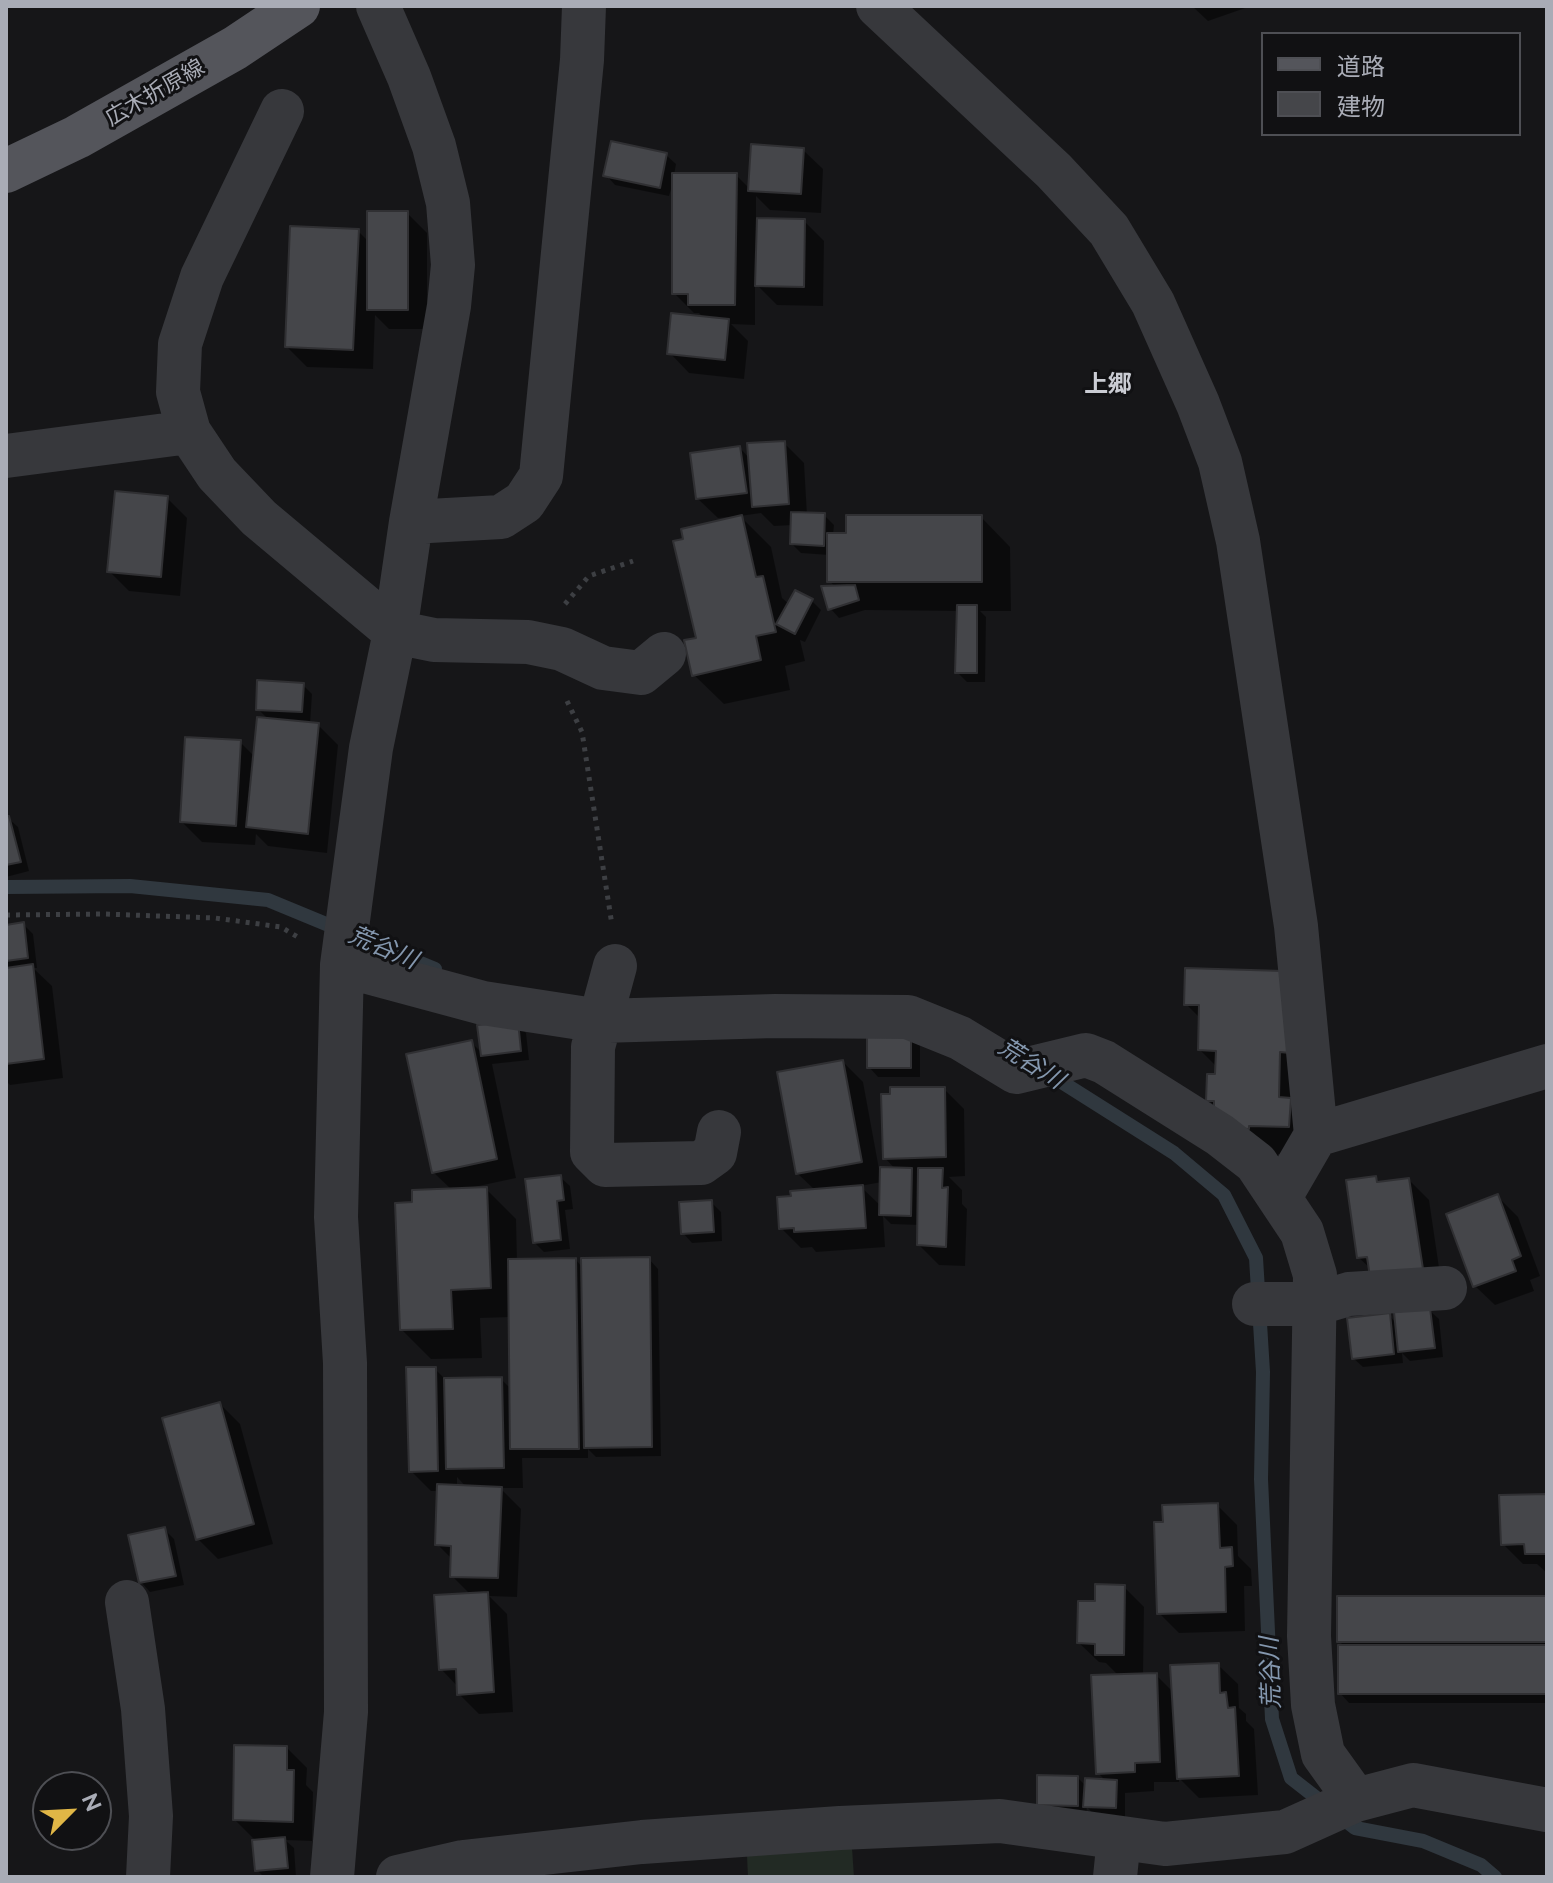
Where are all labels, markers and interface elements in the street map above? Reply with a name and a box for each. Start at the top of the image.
legend [1261,32,1521,136]
text: 道路 [1337,52,1385,81]
street label: 広木折原線 [101,54,209,132]
text: 建物 [1337,92,1385,121]
district label: 上郷 [1084,371,1132,399]
water label: 荒谷川 [344,921,422,975]
water label: 荒谷川 [993,1033,1069,1095]
water label: 荒谷川 [1255,1637,1287,1709]
north arrow [32,1771,112,1851]
text: N [77,1789,107,1815]

